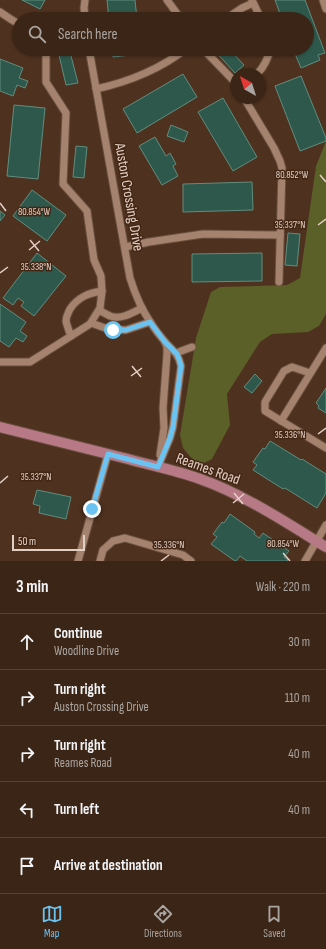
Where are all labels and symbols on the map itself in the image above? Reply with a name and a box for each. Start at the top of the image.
north arrow [230,68,266,104]
street label: Auston Crossing Drive [110,140,148,253]
text: 80.852°W [276,169,309,181]
text: 80.854°W [18,206,51,218]
text: 35.337°N [275,219,305,231]
text: 35.338°N [21,261,51,273]
route start [104,321,122,339]
text: 35.336°N [275,429,305,441]
street label: Reames Road [173,449,243,489]
text: 35.337°N [21,471,51,483]
route end [83,500,101,518]
scale bar [12,533,85,552]
text: 80.854°W [267,538,300,550]
text: 35.336°N [154,539,184,551]

